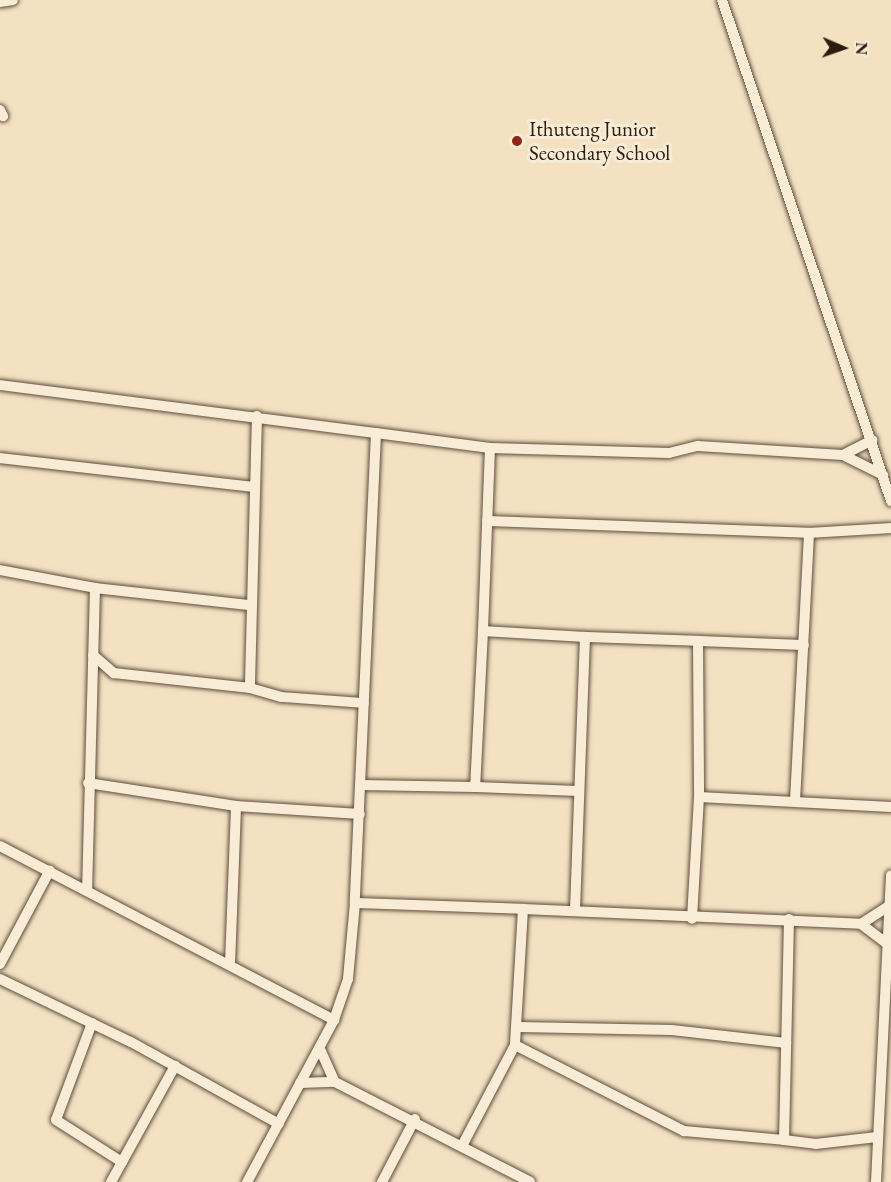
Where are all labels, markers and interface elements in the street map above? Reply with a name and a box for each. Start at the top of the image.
north arrow [813,18,873,78]
text: N [851,42,872,55]
place label: Ithuteng Junior Secondary School [529,116,670,166]
marker: Ithuteng Junior Secondary School [510,134,524,148]

